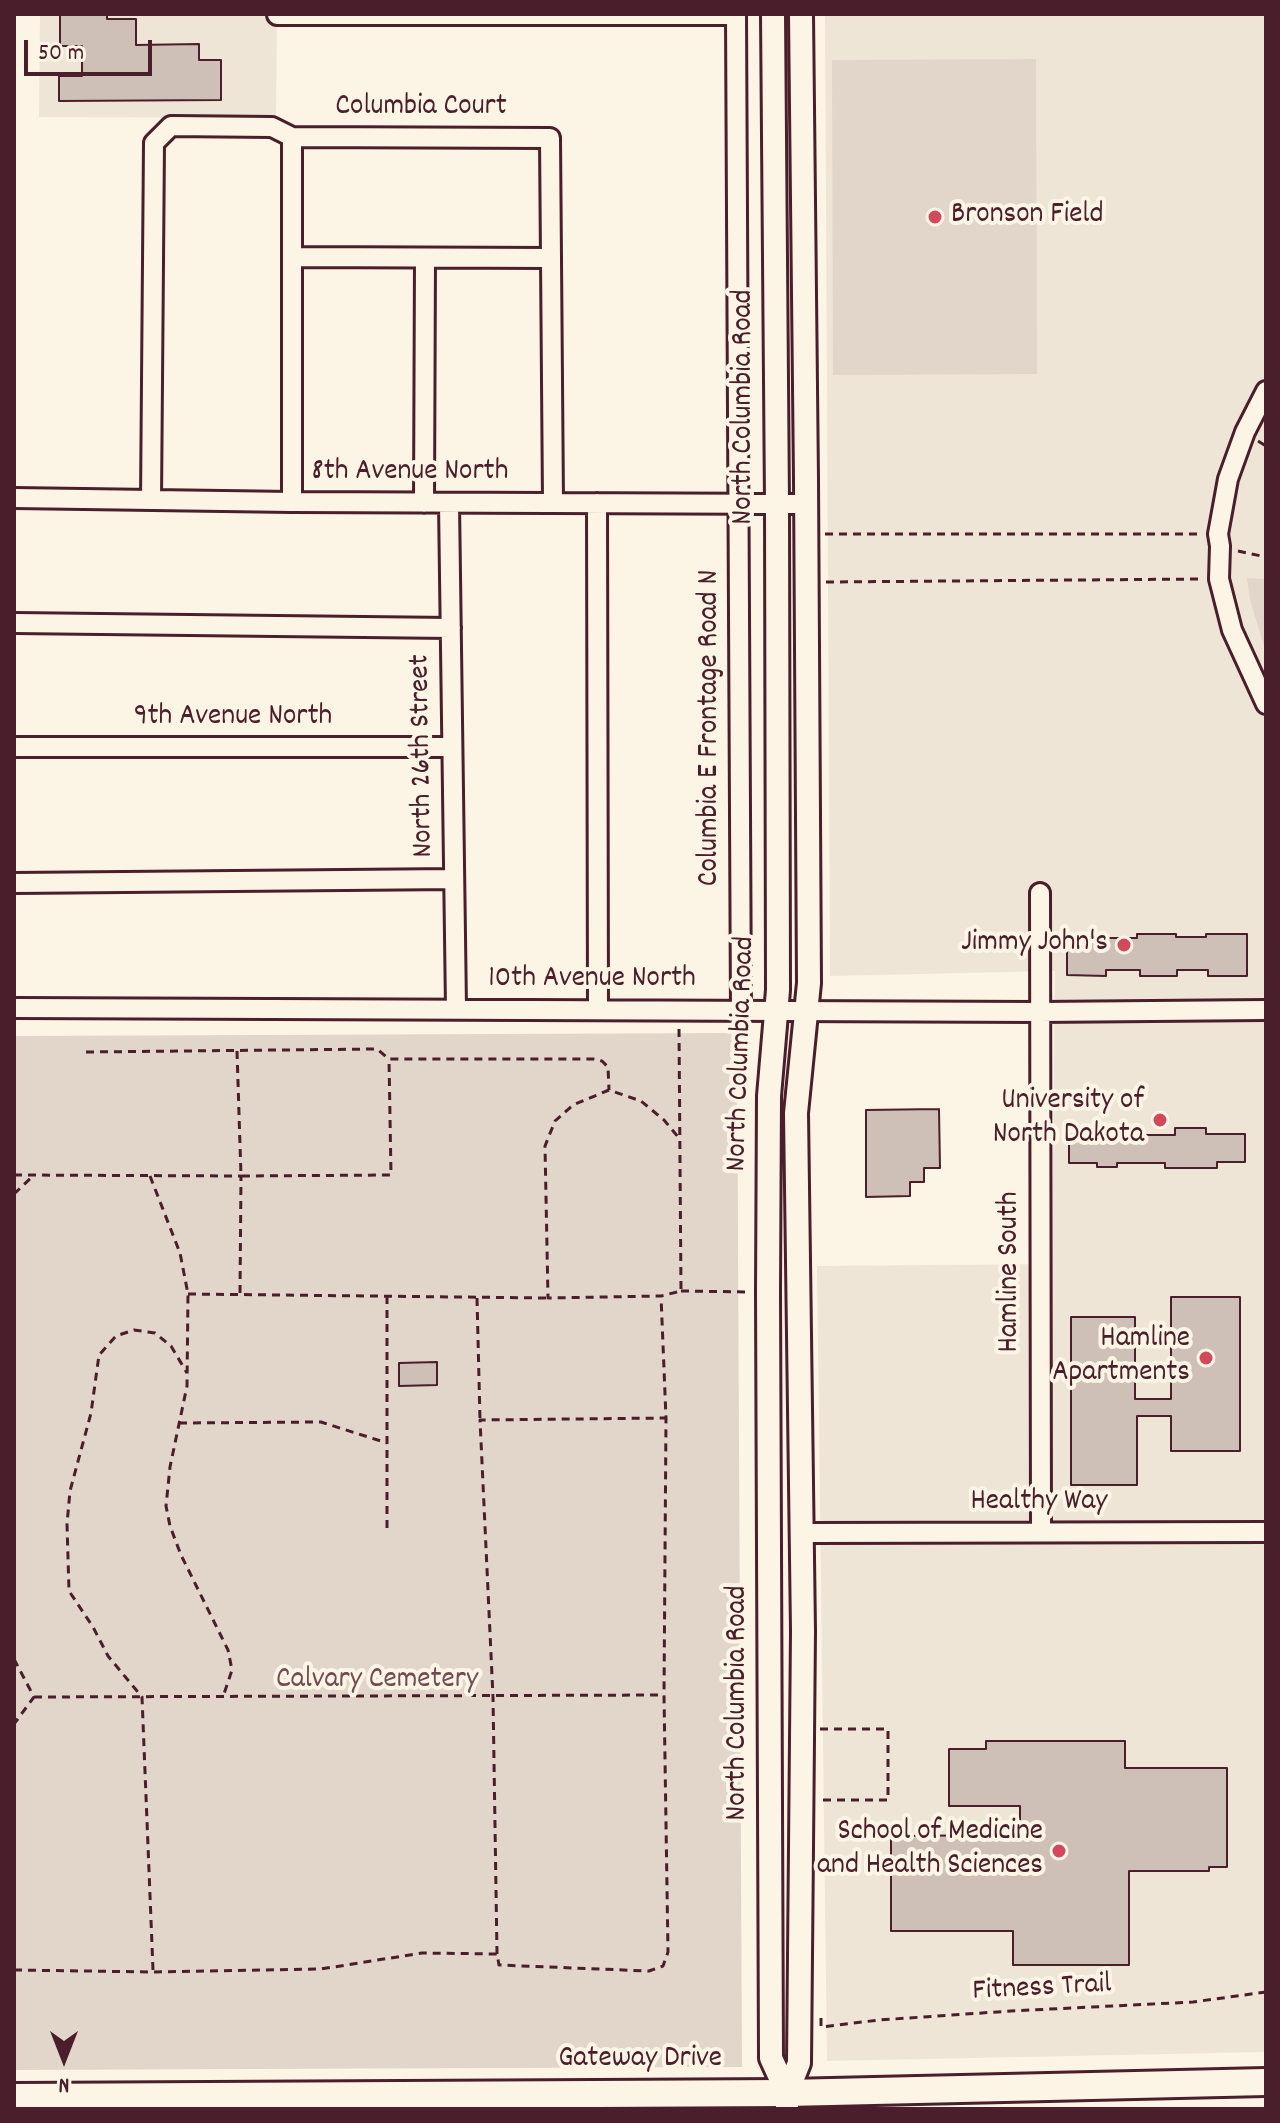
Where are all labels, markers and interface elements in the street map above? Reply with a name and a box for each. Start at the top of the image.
scale bar [28,24,156,74]
text: 50 m [38,37,84,71]
street label: Columbia Court [335,91,507,127]
place label: Bronson Field [951,199,1104,235]
marker: Bronson Field [926,208,944,226]
street label: North Columbia Road [728,289,764,525]
street label: 8th Avenue North [312,456,508,492]
street label: Columbia E Frontage Road N [694,570,730,886]
street label: North 26th Street [404,654,444,858]
street label: 9th Avenue North [134,701,332,737]
place label: Jimmy John's [961,927,1108,963]
street label: North Columbia Road [721,936,765,1172]
marker: Jimmy John's [1115,936,1133,954]
street label: 10th Avenue North [488,963,696,999]
place label: University of North Dakota [993,1085,1144,1156]
marker: University of North Dakota [1151,1111,1169,1129]
street label: Hamline South [994,1192,1030,1352]
place label: Hamline Apartments [1052,1323,1190,1394]
marker: Hamline Apartments [1197,1349,1215,1367]
street label: Healthy Way [970,1486,1108,1522]
street label: North Columbia Road [722,1585,758,1821]
park label: Calvary Cemetery [276,1664,478,1700]
place label: School of Medicine and Health Sciences [817,1816,1043,1886]
marker: School of Medicine and Health Sciences [1050,1842,1068,1860]
street label: Fitness Trail [972,1968,1112,2012]
north arrow [24,2019,104,2099]
street label: Gateway Drive [558,2043,722,2079]
text: N [59,2068,69,2099]

